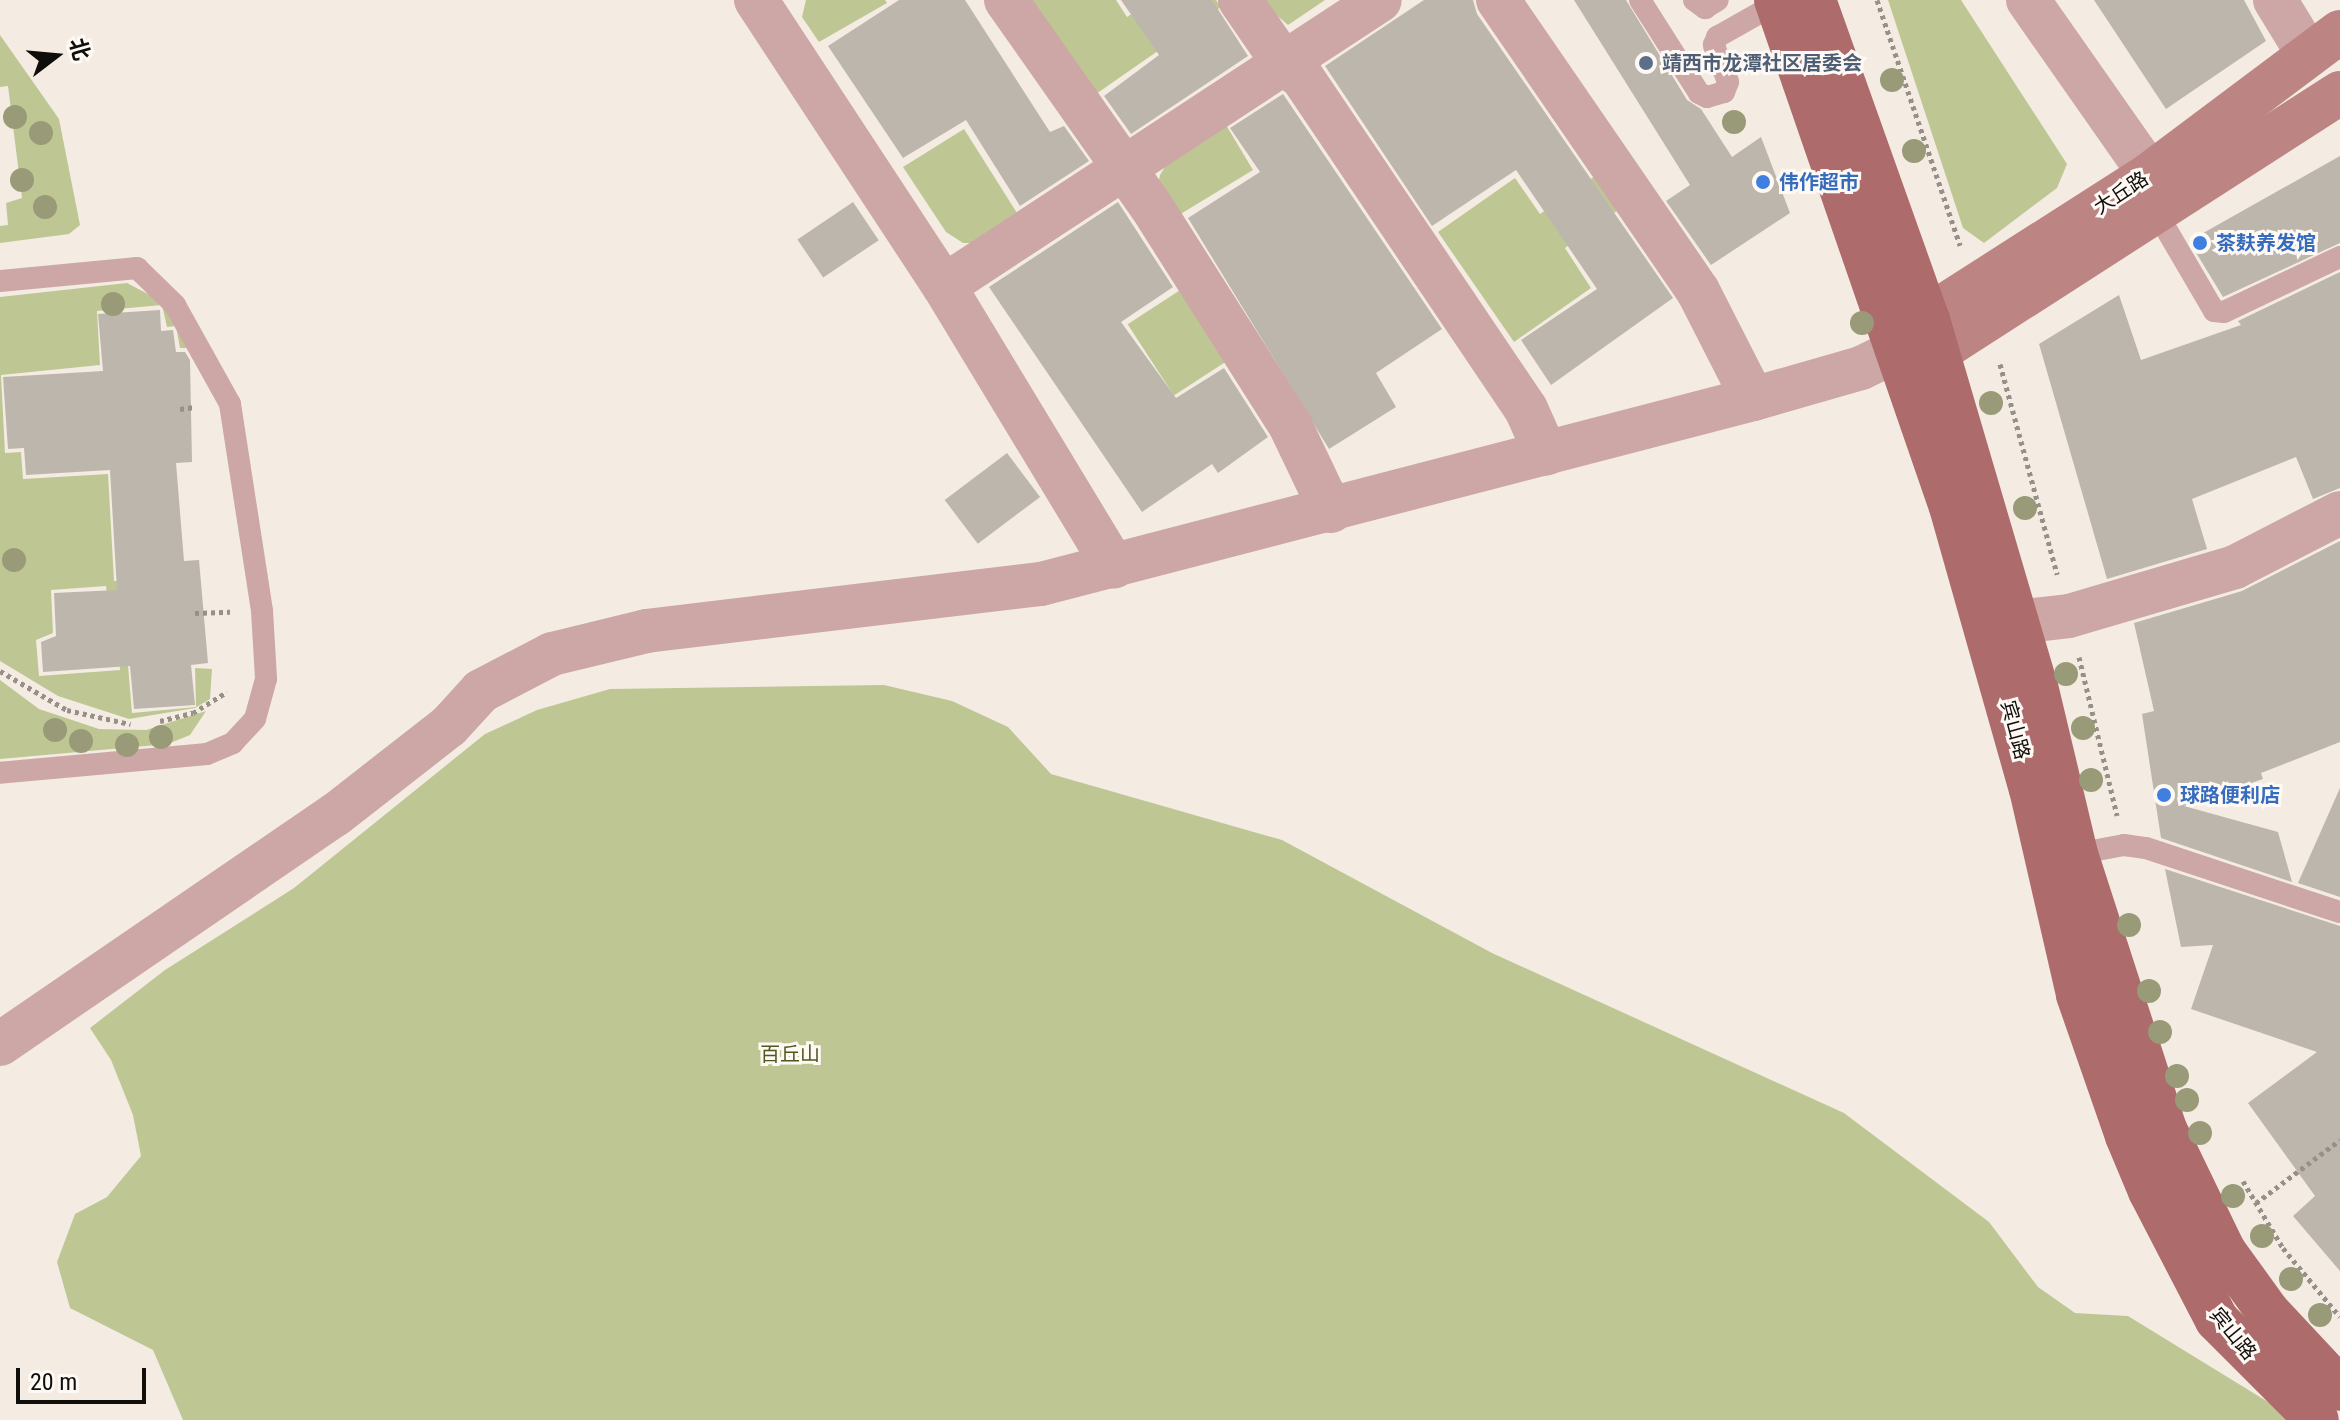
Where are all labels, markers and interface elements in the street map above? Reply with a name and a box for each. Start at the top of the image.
north arrow [16,16,96,96]
text: 北 [64,35,95,63]
place label: 靖西市龙潭社区居委会 [1662,51,1862,75]
marker: 靖西市龙潭社区居委会 [1637,54,1655,72]
street label: 大丘路 [2089,167,2153,219]
place label: 伟作超市 [1779,170,1859,194]
marker: 伟作超市 [1754,173,1772,191]
place label: 茶麸养发馆 [2216,231,2316,255]
marker: 茶麸养发馆 [2191,234,2209,252]
street label: 宾山路 [1996,698,2034,762]
place label: 球路便利店 [2180,783,2280,807]
marker: 球路便利店 [2155,786,2173,804]
park label: 百丘山 [760,1042,820,1066]
street label: 宾山路 [2205,1303,2261,1365]
scale bar [20,1352,150,1402]
text: 20 m [30,1368,77,1396]

